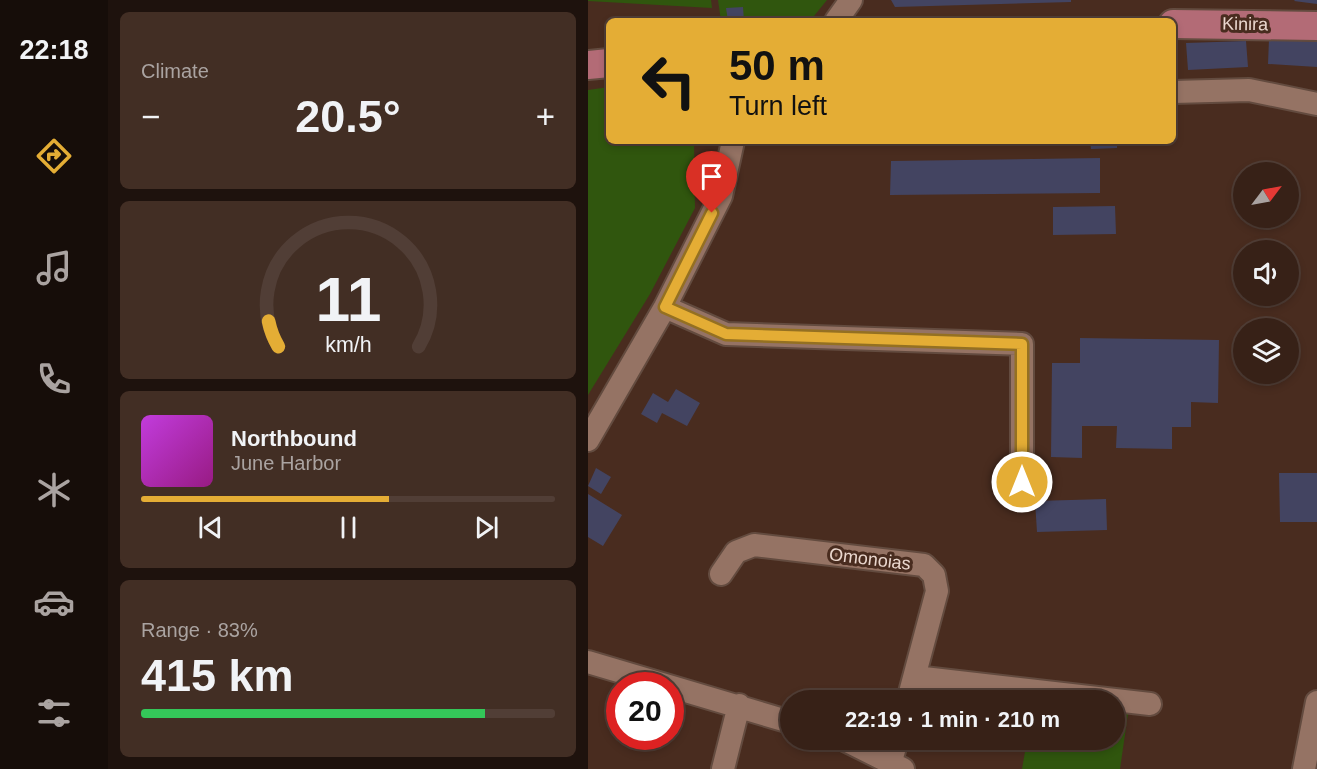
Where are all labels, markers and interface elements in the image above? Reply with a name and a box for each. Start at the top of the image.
street label: Kinira [1222,14,1269,34]
text: 22:18 [19,35,89,65]
icon: left [630,42,708,120]
text: 50 m [729,42,825,89]
text: Climate [141,60,209,82]
text: 20.5° [295,91,401,142]
text: Turn left [729,91,827,121]
text: − [141,98,160,135]
text: + [536,98,555,135]
icon: directions [33,135,75,177]
pin [686,151,737,213]
icon: arrive [695,160,728,193]
north arrow [1233,162,1299,228]
map controls [1233,162,1299,384]
button: sound [1233,240,1299,306]
icon: music [33,247,75,289]
text: 11 [315,265,381,334]
button: layers [1233,318,1299,384]
text: km/h [325,333,371,357]
icon: phone [33,358,75,400]
text: Northbound [231,426,357,451]
position arrow [990,450,1054,514]
text: June Harbor [231,452,341,474]
icon: climate [33,469,75,511]
icon: previous [194,511,227,544]
icon: pause [332,511,365,544]
icon: next [470,511,503,544]
street label: Omonoias [828,544,912,574]
icon: car [33,581,75,623]
text: Range · 83% [141,619,258,641]
text: 415 km [141,650,294,701]
speed limit sign: 20 [606,672,684,750]
icon: filters [33,692,75,734]
text: 22:19 · 1 min · 210 m [845,707,1060,732]

